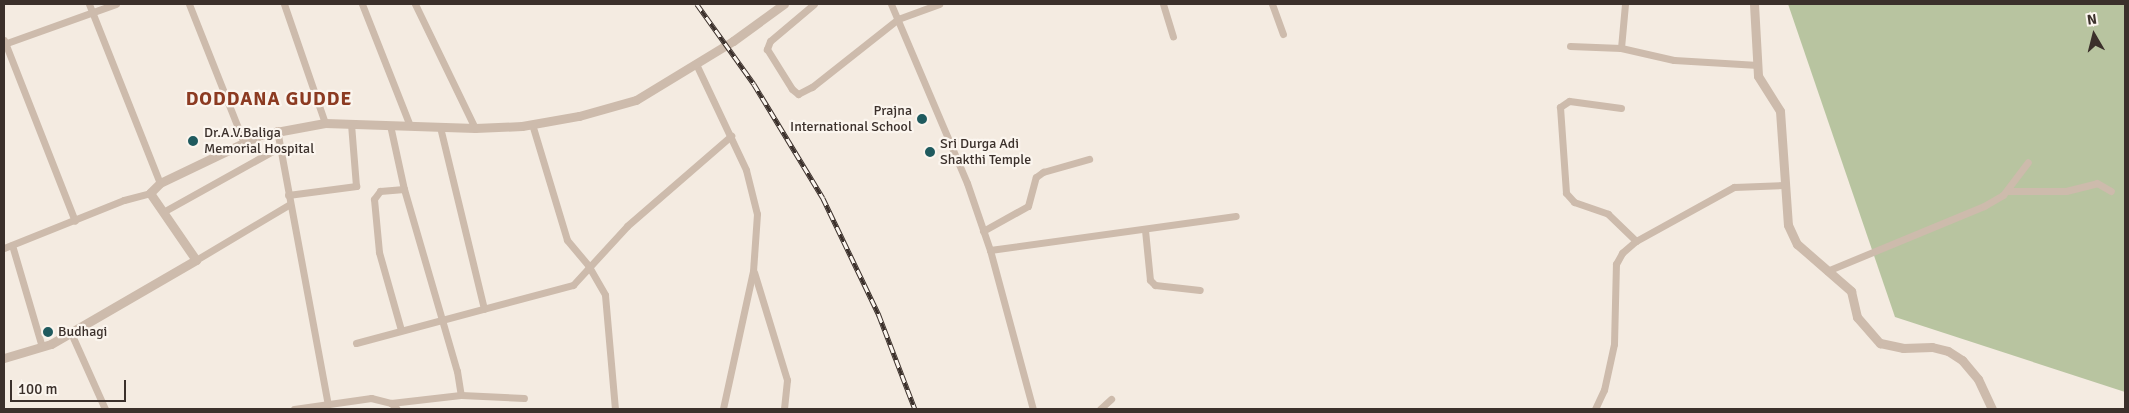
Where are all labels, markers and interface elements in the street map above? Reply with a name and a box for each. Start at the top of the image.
north arrow [2069,10,2119,60]
text: N [2086,11,2098,29]
district label: DODDANA GUDDE [184,89,354,111]
place label: Prajna International School [790,103,912,136]
marker: Prajna International School [916,113,928,125]
place label: Dr.A.V.Baliga Memorial Hospital [204,125,314,158]
marker: Dr.A.V.Baliga Memorial Hospital [186,134,200,148]
place label: Sri Durga Adi Shakthi Temple [940,136,1031,168]
marker: Sri Durga Adi Shakthi Temple [924,146,936,158]
place label: Budhagi [58,324,107,340]
marker: Budhagi [42,326,54,338]
scale bar [12,370,129,402]
text: 100 m [18,380,58,398]

